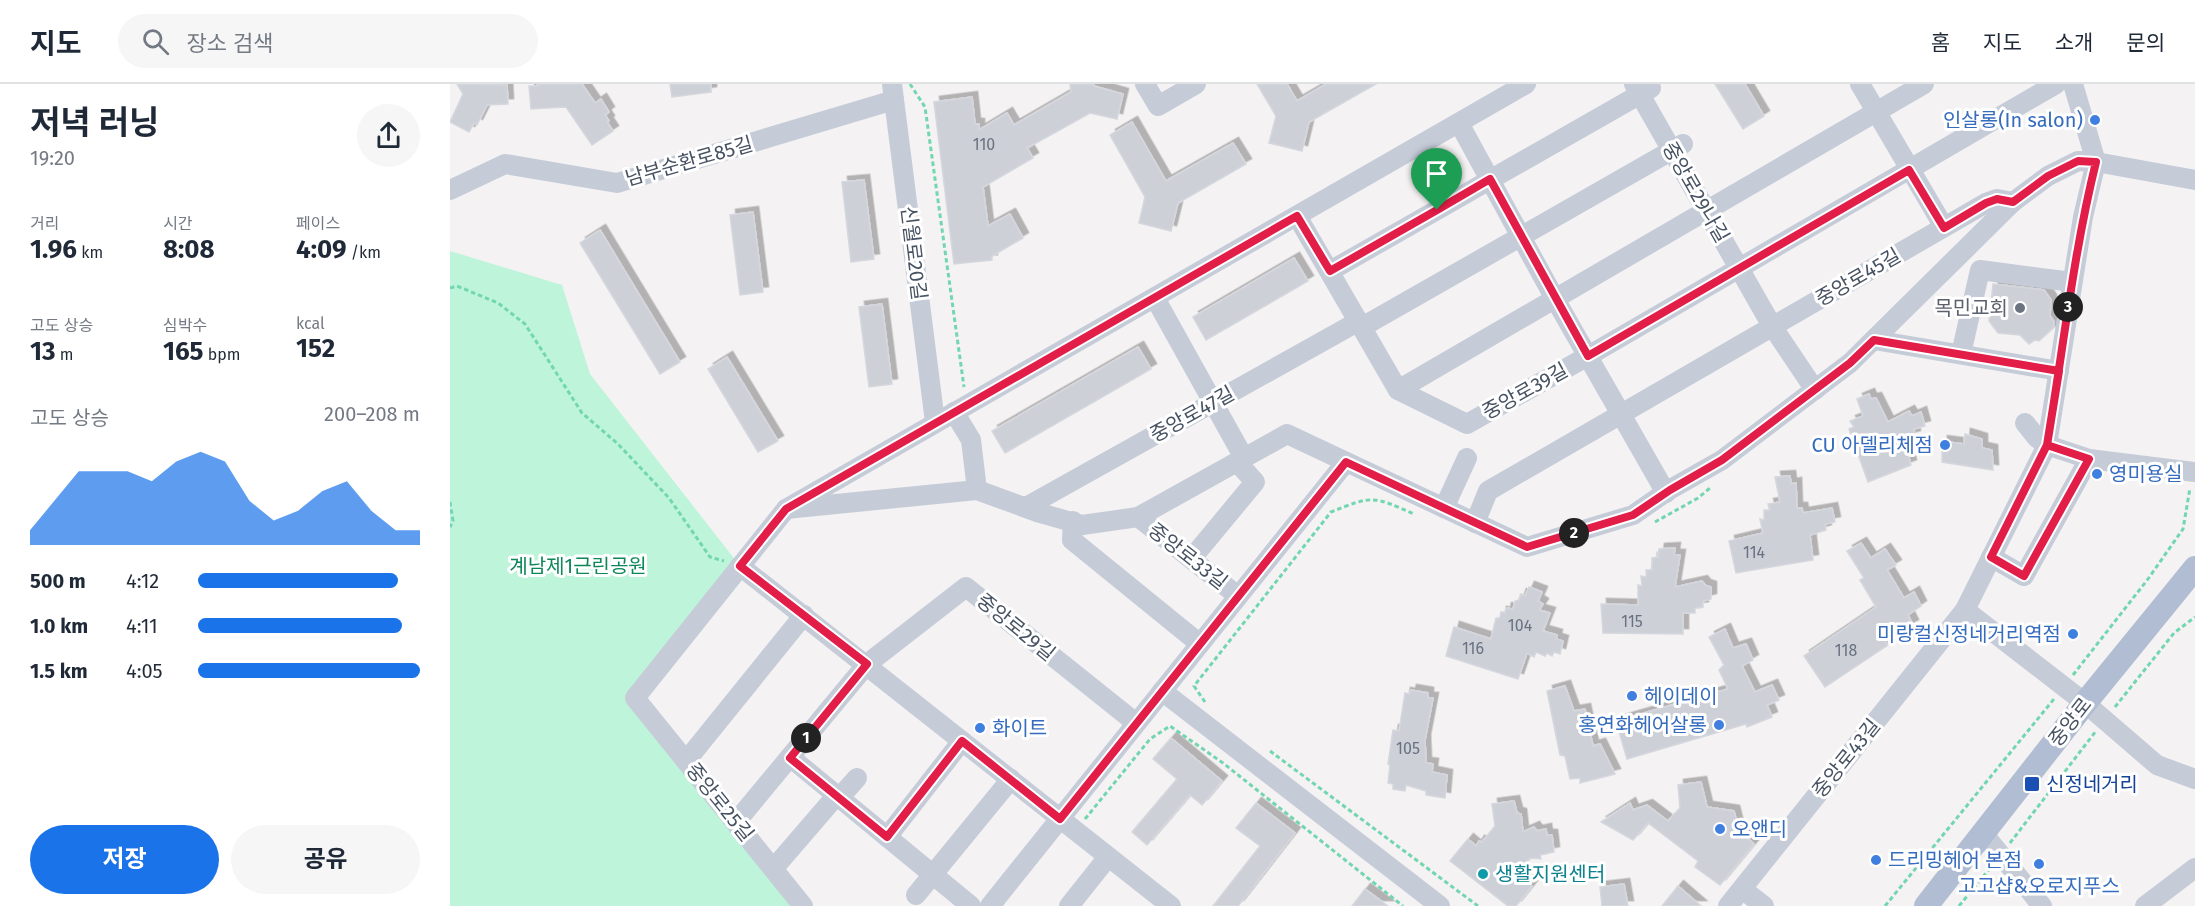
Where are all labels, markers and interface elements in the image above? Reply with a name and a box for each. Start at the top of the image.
search box [118,14,538,68]
icon: search [139,25,172,58]
text: 지도 [30,27,82,60]
text: 장소 검색 [187,30,273,57]
text: 홈 [1931,30,1950,56]
text: 지도 [1983,30,2022,56]
text: 소개 [2055,30,2093,56]
text: 문의 [2126,30,2165,56]
text: 저녁 러닝 [30,103,159,143]
button: share [357,104,420,167]
place label: 인살롱(In salon) [1943,108,2083,132]
marker: 인살롱(In salon) [2088,113,2102,127]
street label: 남부순환로85길 [623,131,755,191]
house number: 110 [973,135,995,154]
street label: 중앙로29나길 [1658,137,1734,247]
text: 19:20 [30,146,75,170]
pin [1411,148,1462,210]
icon: arrive [1420,157,1453,190]
street label: 신월로20길 [896,205,932,301]
text: 거리 [30,214,59,233]
text: 시간 [163,214,192,233]
text: 페이스 [296,214,340,233]
text: 1.96 [30,234,77,265]
text: 8:08 [163,234,215,265]
text: 4:09 [296,234,346,265]
text: km [77,243,103,262]
text: /km [346,243,381,262]
street label: 중앙로45길 [1811,243,1905,311]
pin: 3 [2053,292,2083,322]
place label: 목민교회 [1934,296,2008,320]
text: 3 [2064,297,2072,316]
marker: 목민교회 [2013,301,2027,315]
text: kcal [296,314,325,333]
text: 고도 상승 [30,316,93,335]
text: 심박수 [163,316,207,335]
text: 152 [296,333,335,364]
text: 13 [30,336,56,367]
text: 165 [163,336,204,367]
text: m [56,345,74,364]
text: bpm [204,345,241,364]
street label: 중앙로39길 [1478,358,1572,424]
street label: 중앙로47길 [1146,381,1238,447]
text: 200–208 m [324,402,420,426]
text: 고도 상승 [30,406,109,430]
place label: CU 아델리체점 [1811,433,1933,457]
marker: CU 아델리체점 [1938,438,1952,452]
place label: 영미용실 [2109,462,2183,486]
marker: 영미용실 [2090,467,2104,481]
street label: 중앙로33길 [1144,518,1232,594]
pin: 2 [1559,518,1589,548]
text: 2 [1570,523,1578,542]
house number: 114 [1743,543,1766,562]
park label: 계남제1근린공원 [509,554,647,578]
text: 500 m [30,569,86,593]
text: 4:12 [126,569,159,593]
street label: 중앙로29길 [972,588,1060,666]
house number: 115 [1621,612,1643,631]
text: 1.0 km [30,614,88,638]
text: 4:11 [126,614,158,638]
house number: 104 [1508,616,1533,635]
place label: 미랑컬신정네거리역점 [1877,622,2061,646]
marker: 미랑컬신정네거리역점 [2066,627,2080,641]
house number: 116 [1462,639,1484,658]
house number: 118 [1835,641,1857,660]
text: 1.5 km [30,659,88,683]
text: 4:05 [126,659,163,683]
place label: 헤이데이 [1644,684,1718,708]
marker: 헤이데이 [1625,689,1639,703]
street label: 중앙로 [2044,693,2096,751]
place label: 홍연화헤어살롱 [1578,713,1707,737]
street label: 중앙로43길 [1807,714,1885,802]
place label: 화이트 [992,716,1047,740]
marker: 홍연화헤어살롱 [1712,718,1726,732]
marker: 화이트 [973,721,987,735]
pin: 1 [791,723,821,753]
text: 1 [802,728,810,747]
house number: 105 [1396,739,1420,758]
street label: 중앙로25길 [681,758,759,846]
place label: 신정네거리 [2046,772,2138,796]
marker: 신정네거리 [2023,775,2041,793]
place label: 오앤디 [1732,817,1787,841]
marker: 오앤디 [1713,822,1727,836]
button: 저장 [30,825,219,894]
button: 공유 [231,825,420,894]
place label: 드리밍헤어 본점 [1888,848,2022,872]
marker: 드리밍헤어 본점 [1869,853,1883,867]
marker: 고고샵&오로지푸스 [2032,857,2046,871]
place label: 생활지원센터 [1495,862,1605,886]
marker: 생활지원센터 [1476,867,1490,881]
place label: 고고샵&오로지푸스 [1958,874,2120,898]

